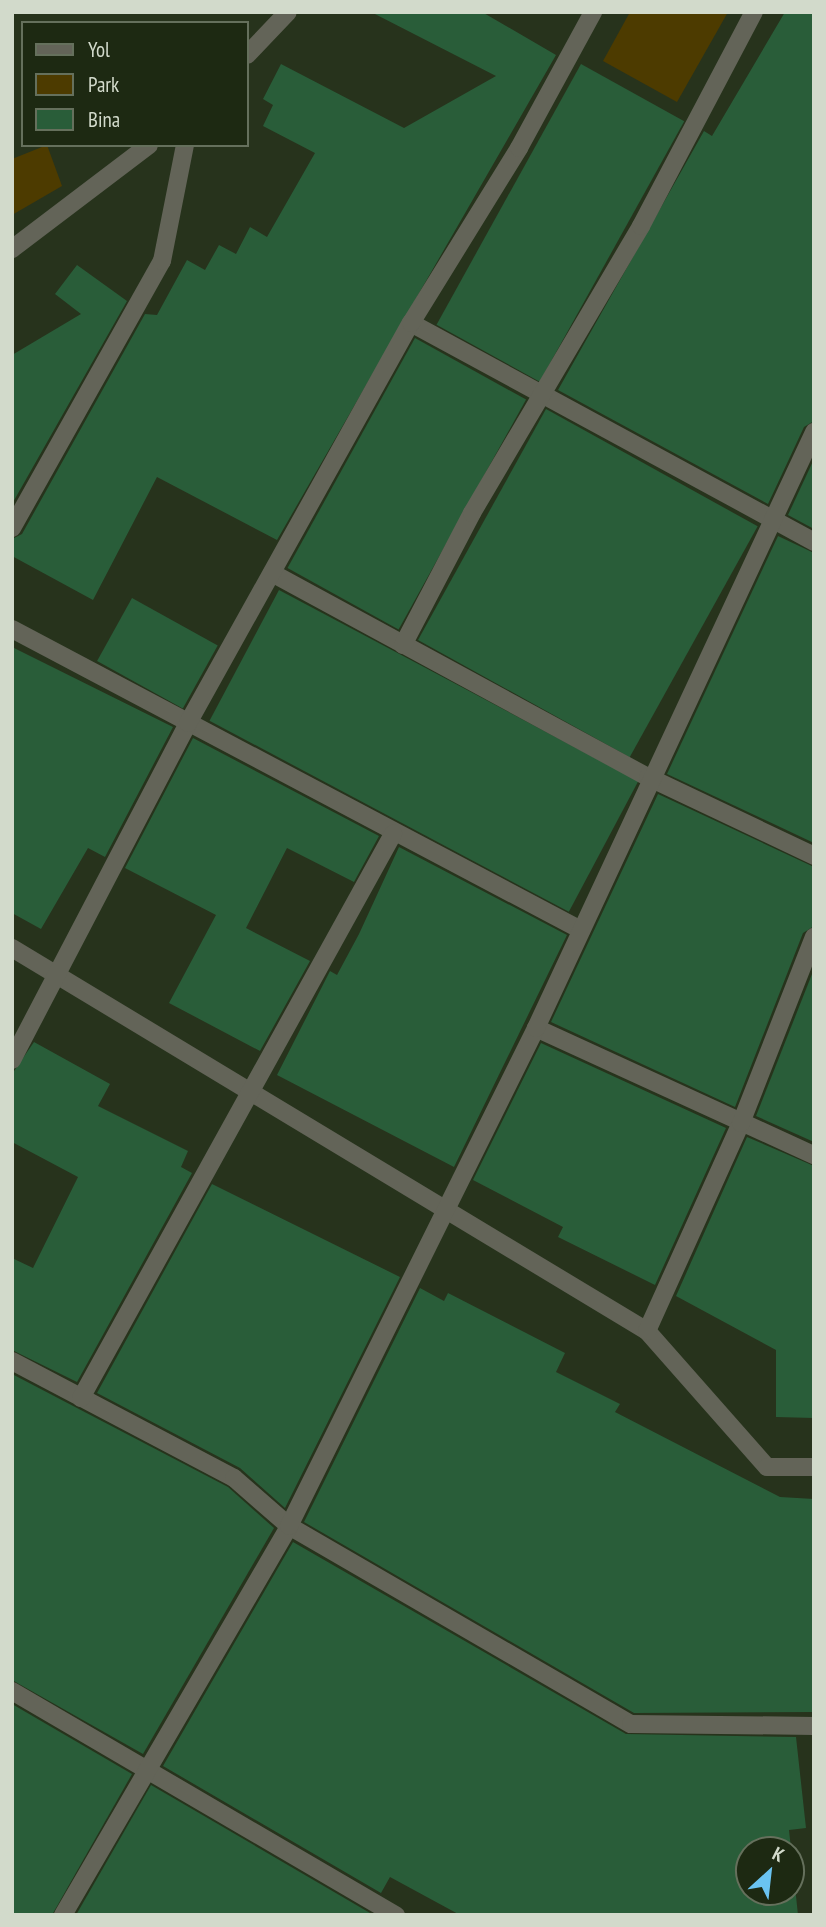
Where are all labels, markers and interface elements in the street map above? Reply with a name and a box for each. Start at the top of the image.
legend [21,21,248,147]
text: Yol [88,36,110,63]
text: Park [88,71,119,98]
text: Bina [88,106,120,133]
north arrow [735,1836,805,1906]
text: K [769,1841,788,1867]

